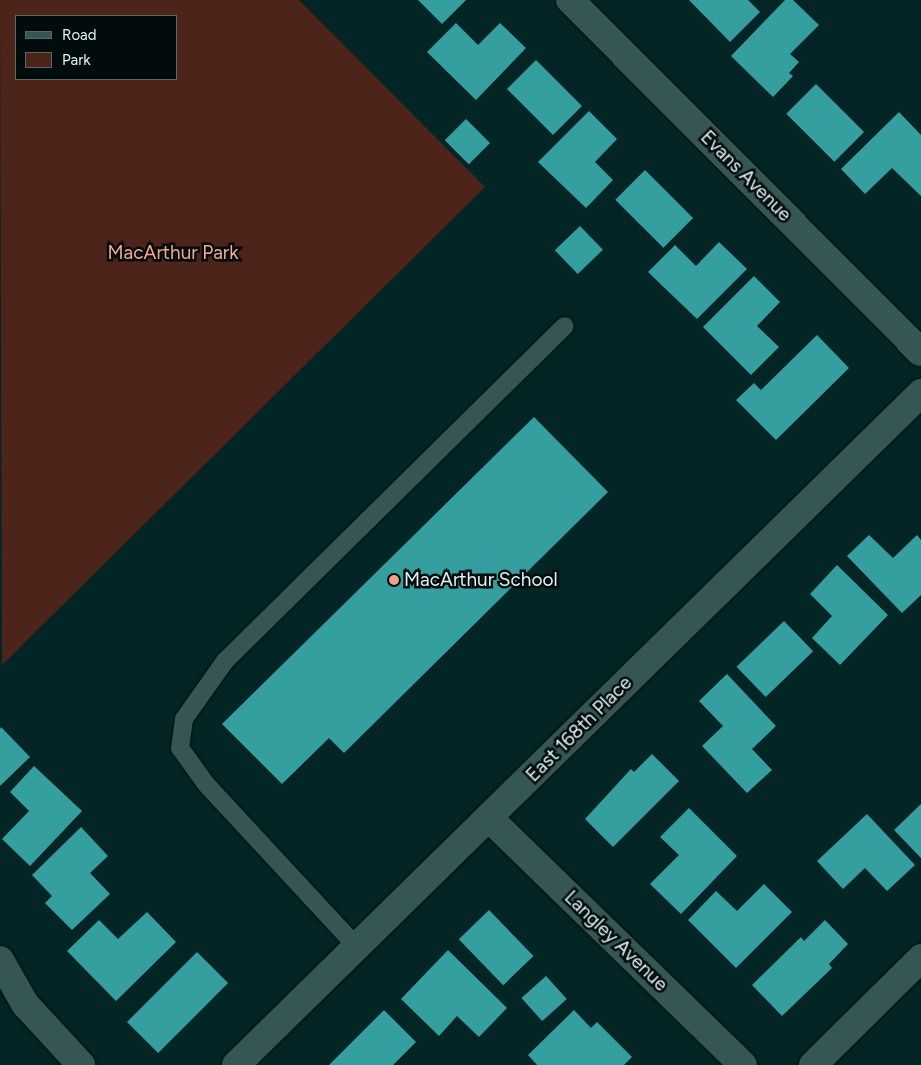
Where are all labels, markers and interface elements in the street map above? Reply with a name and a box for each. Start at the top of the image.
legend [15,15,178,80]
text: Road [62,26,97,44]
text: Park [62,51,91,69]
street label: Evans Avenue [696,126,796,226]
park label: MacArthur Park [108,242,238,264]
place label: MacArthur School [404,569,558,591]
marker: MacArthur School [388,574,400,586]
street label: East 168th Place [521,671,637,787]
street label: Langley Avenue [560,886,672,996]

